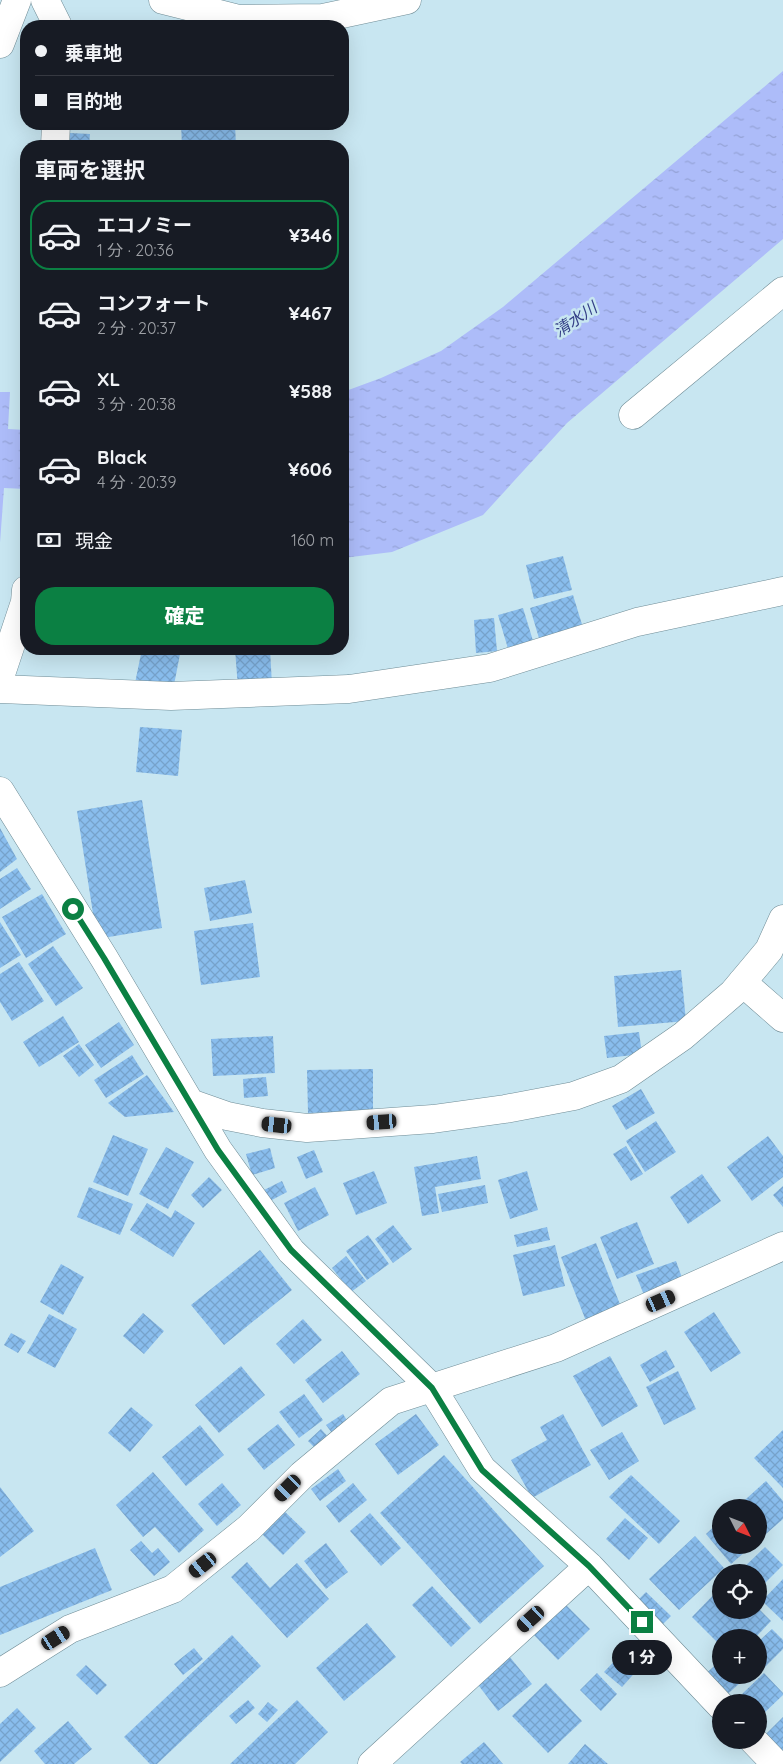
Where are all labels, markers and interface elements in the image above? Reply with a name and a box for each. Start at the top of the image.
text: 乗車地 [65,41,122,65]
text: 目的地 [65,89,122,113]
text: 車両を選択 [35,156,145,184]
icon: car [37,213,82,258]
text: エコノミー [97,213,192,237]
text: ¥346 [289,223,332,247]
text: 1 分 · 20:36 [97,240,174,260]
icon: car [37,291,82,336]
text: コンフォート [97,291,210,315]
water label: 清水川 [550,296,602,341]
text: ¥467 [289,301,332,325]
text: 2 分 · 20:37 [97,318,176,338]
text: XL [97,367,120,391]
icon: car [37,369,82,414]
text: ¥588 [289,379,332,403]
text: 3 分 · 20:38 [97,394,176,414]
text: Black [97,445,147,469]
icon: car [37,447,82,492]
text: ¥606 [288,457,332,481]
text: 4 分 · 20:39 [97,472,176,492]
icon: cash [35,526,63,554]
text: 現金 [75,529,113,553]
text: 160 m [291,530,334,550]
button: 確定 [35,587,334,645]
route start [62,898,84,920]
car [366,1113,397,1131]
car [261,1116,292,1134]
car [644,1288,677,1314]
car [272,1472,303,1504]
north arrow [712,1499,768,1554]
map controls [712,1499,767,1749]
car [186,1550,219,1580]
button: locate [712,1564,767,1619]
car [514,1603,547,1635]
route end [631,1611,653,1633]
car [39,1624,72,1652]
button: + [712,1629,767,1684]
callout: 1 分 [612,1640,672,1674]
text: 1 分 [629,1647,655,1667]
button: − [712,1694,767,1749]

